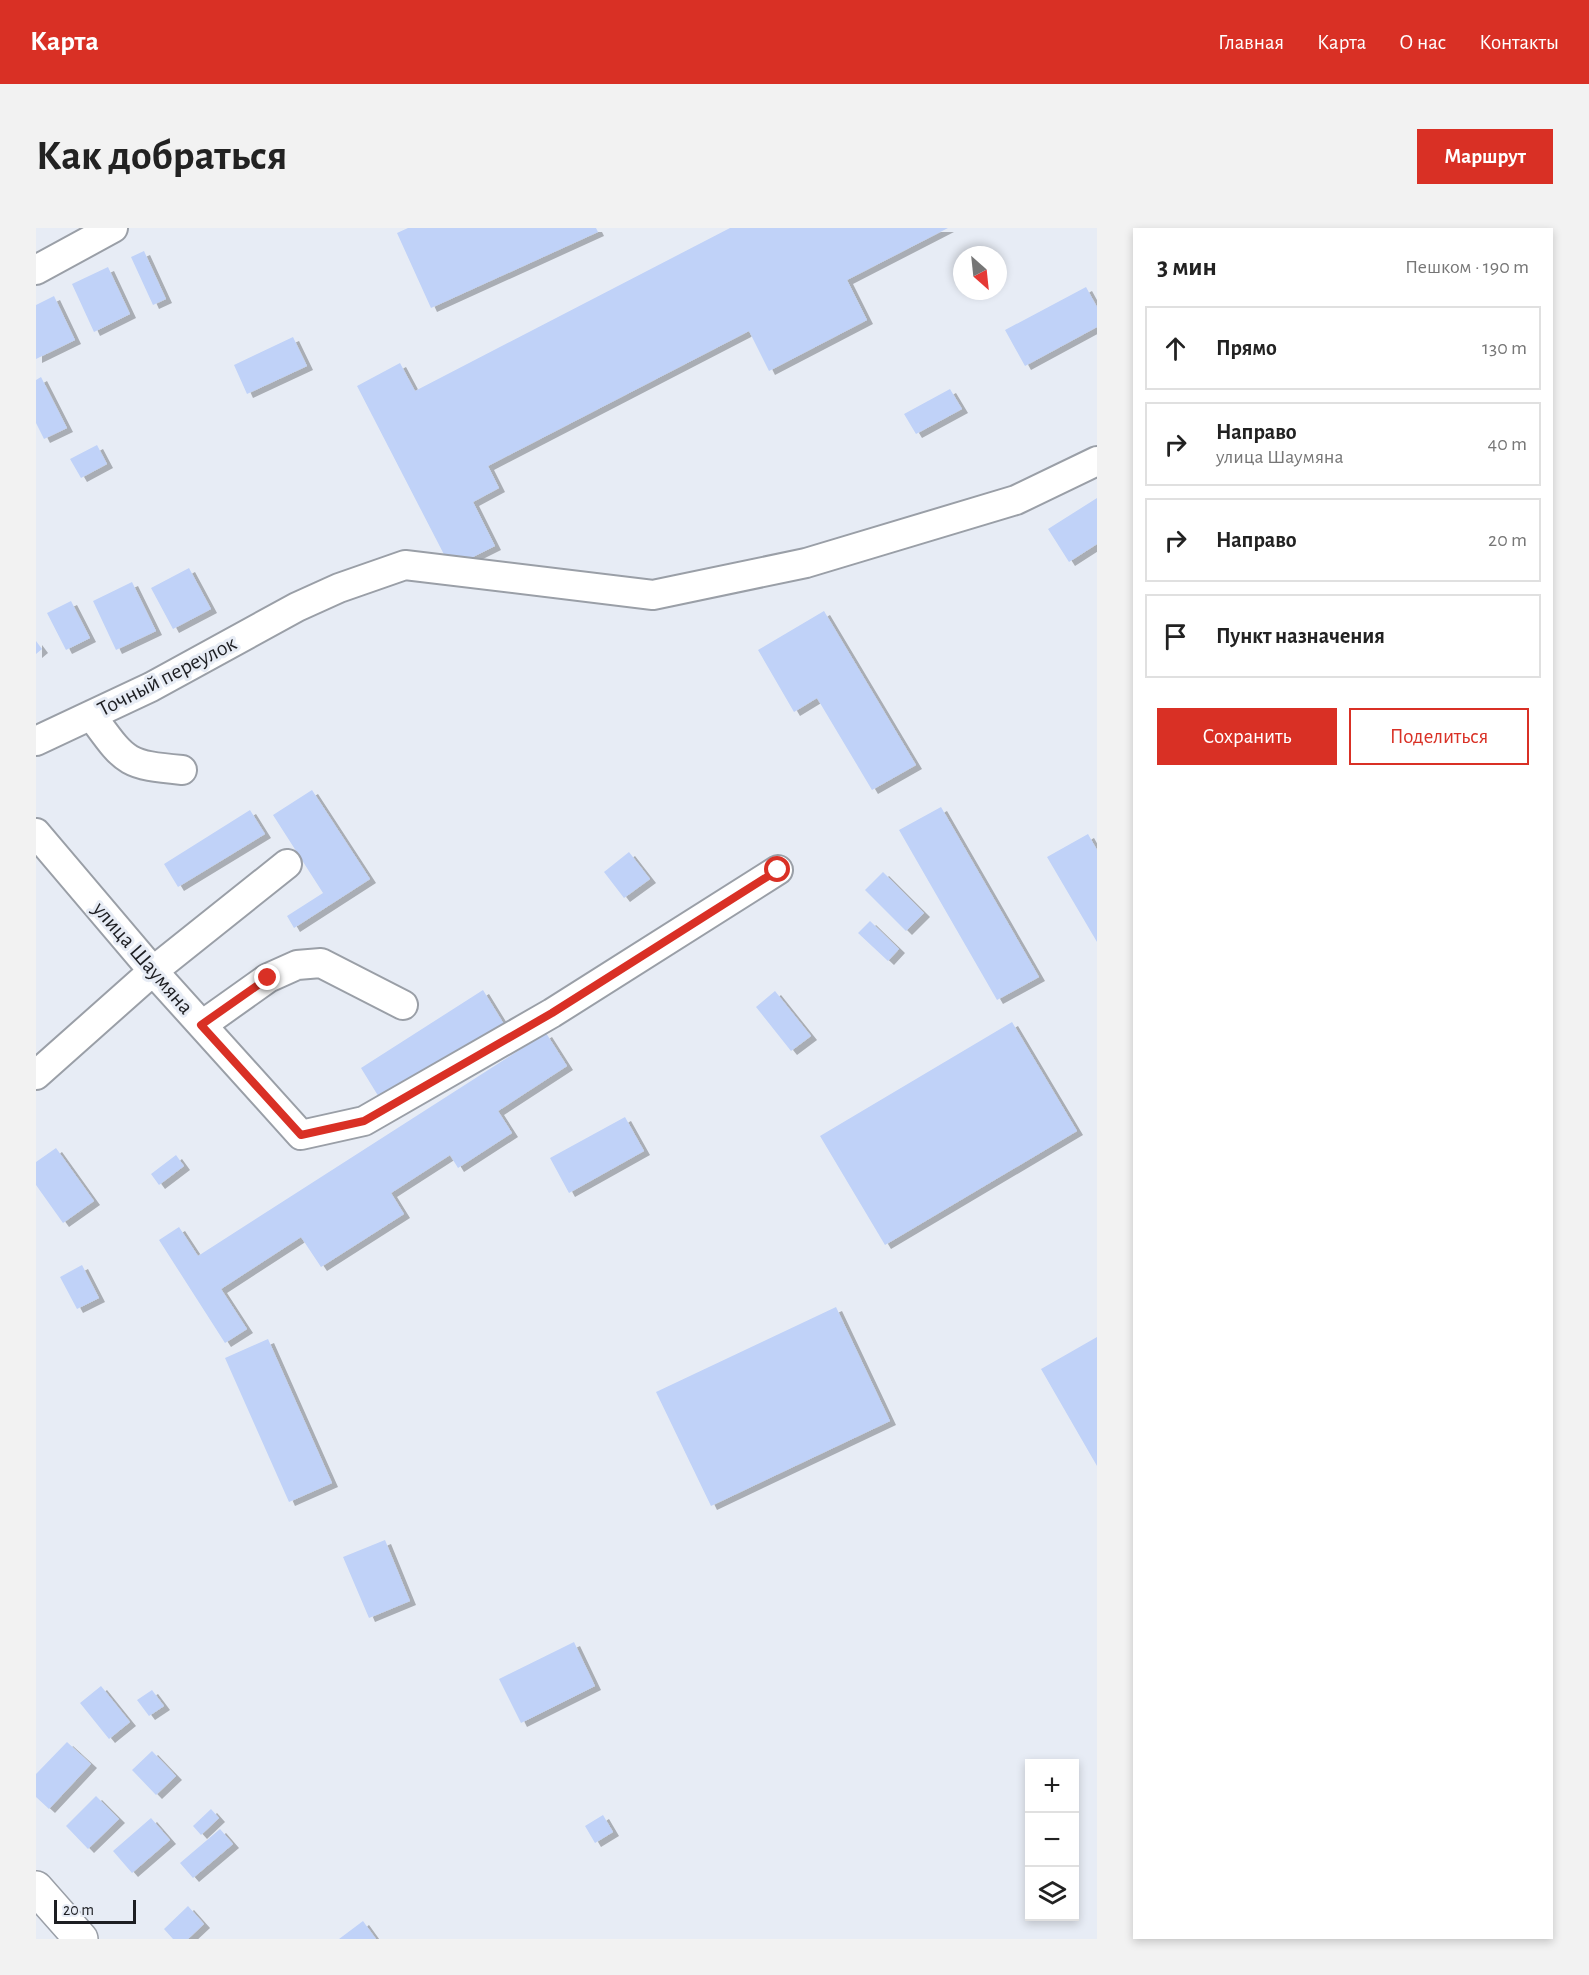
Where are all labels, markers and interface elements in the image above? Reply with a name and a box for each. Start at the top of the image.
text: Карта [30,28,99,56]
text: Главная [1218,32,1284,53]
text: Карта [1317,32,1366,53]
text: О нас [1399,32,1446,53]
text: Контакты [1479,32,1559,53]
button: Маршрут [1417,129,1553,184]
text: Как добраться [36,135,287,177]
north arrow [953,246,1007,300]
text: 3 мин [1157,254,1217,280]
text: Пешком · 190 m [1405,257,1529,277]
icon: ahead [1159,332,1192,365]
text: Прямо [1216,337,1277,359]
text: 130 m [1482,338,1527,358]
text: Направо [1216,421,1297,443]
icon: right [1159,428,1192,461]
text: 40 m [1488,434,1527,454]
text: улица Шаумяна [1216,447,1344,467]
icon: right [1159,524,1192,557]
text: Направо [1216,529,1297,551]
text: 20 m [1488,530,1527,550]
icon: arrive [1159,620,1192,653]
text: Пункт назначения [1216,625,1385,647]
street label: Точный переулок [94,632,240,720]
button: Сохранить [1157,708,1337,765]
button: Поделиться [1349,708,1529,765]
route start [764,856,790,882]
street label: улица Шаумяна [88,897,197,1018]
route end [254,964,280,990]
map controls [1025,1759,1079,1921]
button: + [1025,1759,1079,1813]
button: − [1025,1813,1079,1867]
button: layers [1025,1867,1079,1921]
scale bar [54,1897,136,1924]
text: 20 m [63,1902,94,1918]

